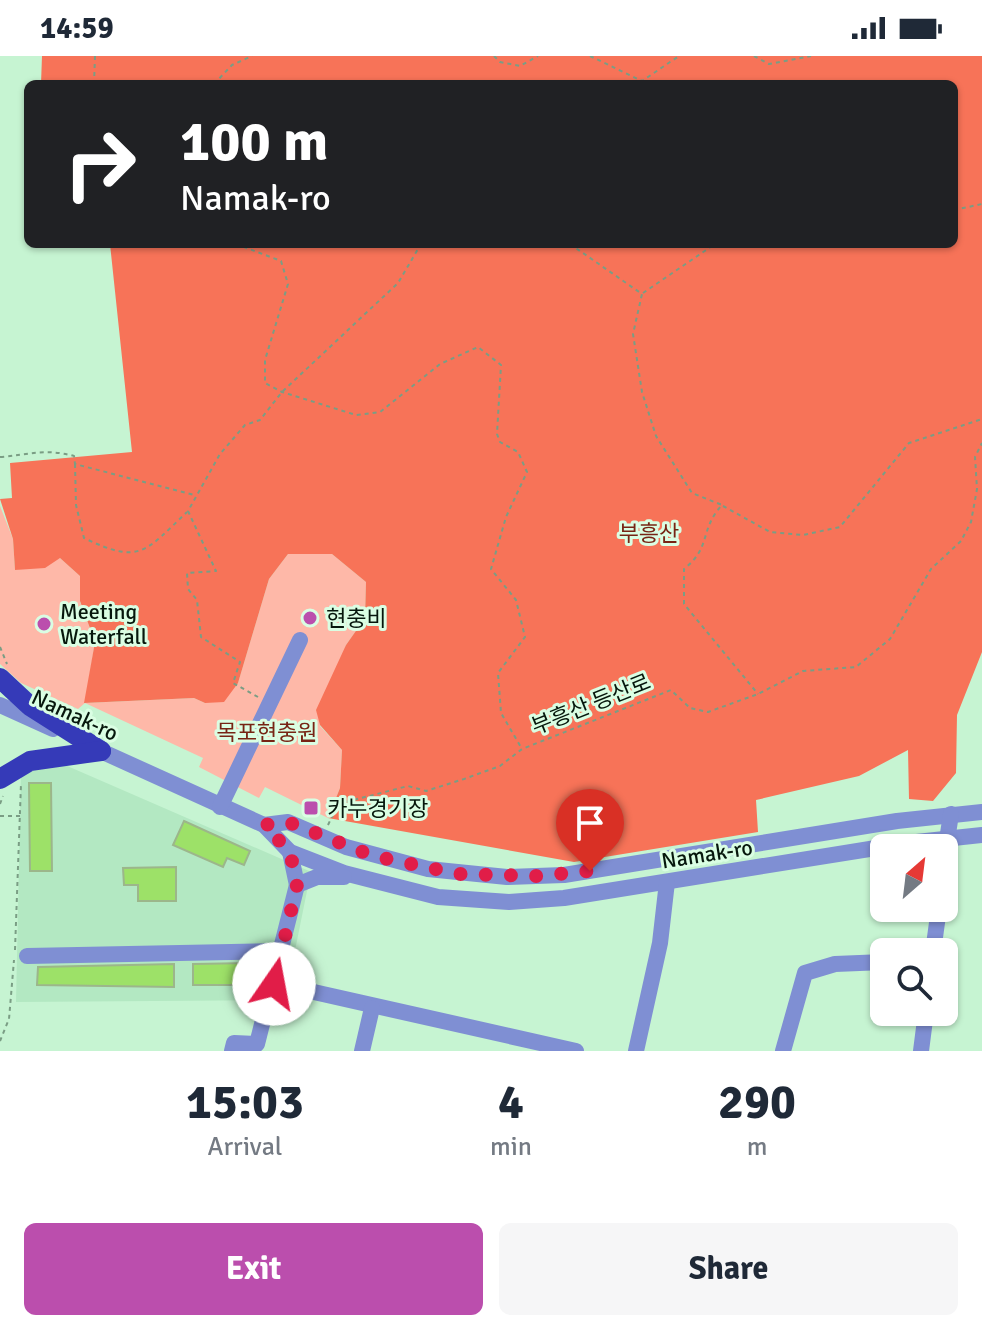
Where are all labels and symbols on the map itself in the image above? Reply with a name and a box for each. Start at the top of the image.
park label: 부흥산 [619,520,679,547]
place label: Meeting Waterfall [60,598,147,650]
place label: 현충비 [326,605,387,632]
marker: 현충비 [301,609,319,627]
marker: Meeting Waterfall [35,615,53,633]
street label: 부흥산 등산로 [527,668,655,740]
street label: Namak-ro [28,683,122,747]
park label: 목포현충원 [216,719,318,746]
pin [556,789,624,871]
place label: 카누경기장 [327,795,428,822]
marker: 카누경기장 [302,799,320,817]
street label: Namak-ro [659,833,755,875]
north arrow [870,834,958,922]
position arrow [232,942,316,1026]

